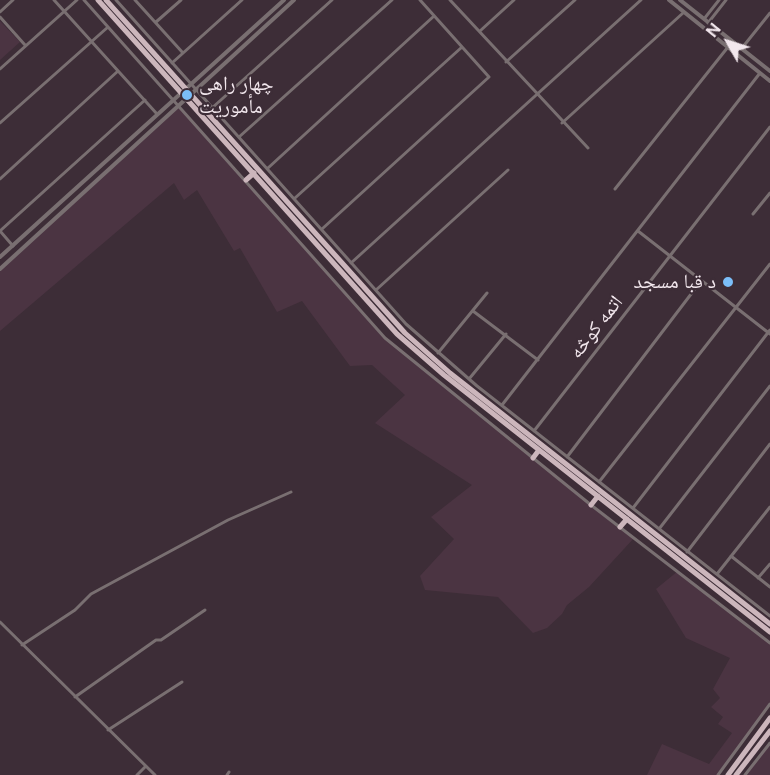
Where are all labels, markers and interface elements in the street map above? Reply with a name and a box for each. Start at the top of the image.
north arrow [698,12,758,72]
text: N [702,20,725,41]
place label: چهار راهی مأموریت [199,72,273,119]
marker: چهار راهی مأموریت [180,88,194,102]
place label: د قبا مسجد [634,270,716,294]
marker: د قبا مسجد [721,275,735,289]
street label: اتمه کوڅه [564,291,628,363]

